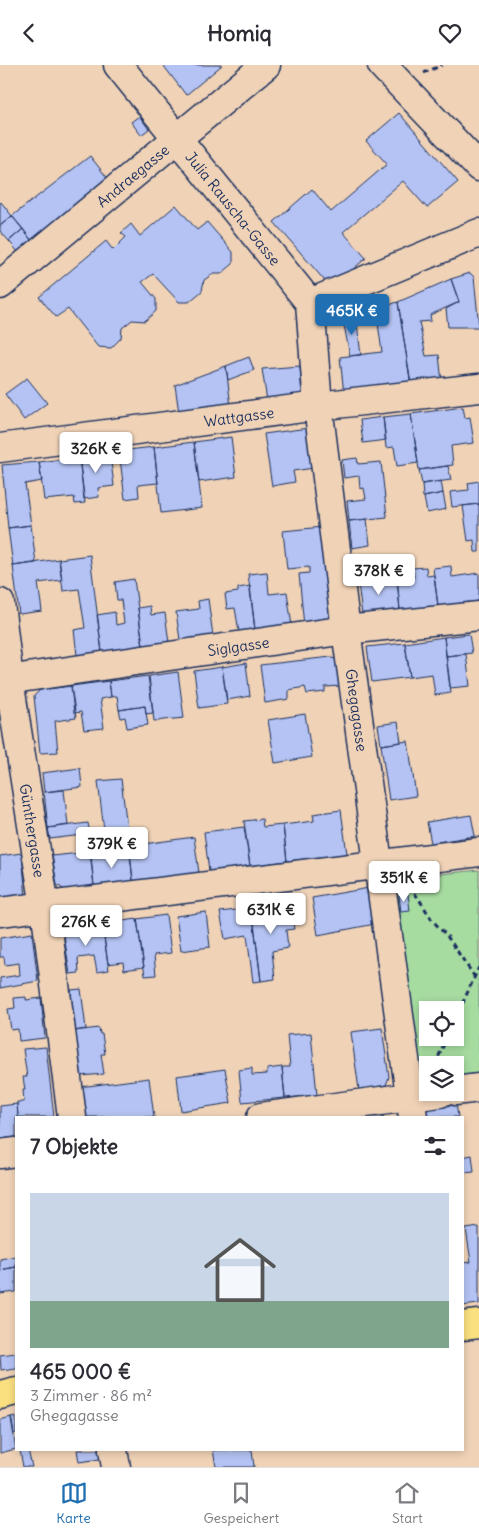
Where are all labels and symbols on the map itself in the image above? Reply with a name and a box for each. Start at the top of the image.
street label: Andraegasse [92,140,173,211]
street label: Julia Rauscha-Gasse [182,147,285,269]
pin: 465K € [311,293,393,336]
street label: Wattgasse [203,402,275,430]
pin: 326K € [55,431,137,474]
pin: 378K € [338,553,420,596]
street label: Siglgasse [206,632,271,660]
street label: Ghegagasse [342,668,372,753]
street label: Günthergasse [16,782,50,879]
pin: 379K € [71,827,153,869]
pin: 351K € [363,861,445,903]
pin: 631K € [230,893,312,935]
pin: 276K € [45,905,127,947]

